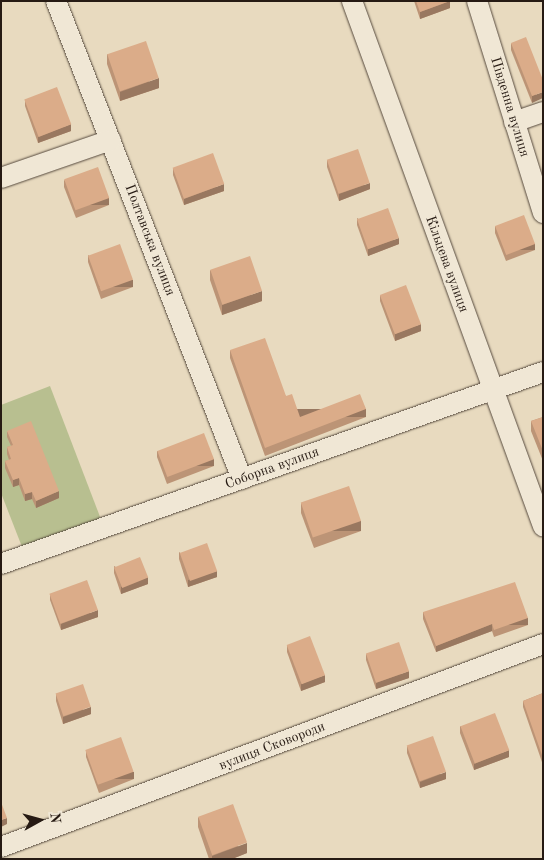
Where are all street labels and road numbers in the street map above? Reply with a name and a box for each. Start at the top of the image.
street label: Південна вулиця [487,55,533,159]
street label: Полтавська вулиця [121,182,179,298]
street label: Кільцева вулиця [422,213,472,315]
street label: Соборна вулиця [223,443,321,493]
street label: вулиця Сковороди [217,718,327,774]

